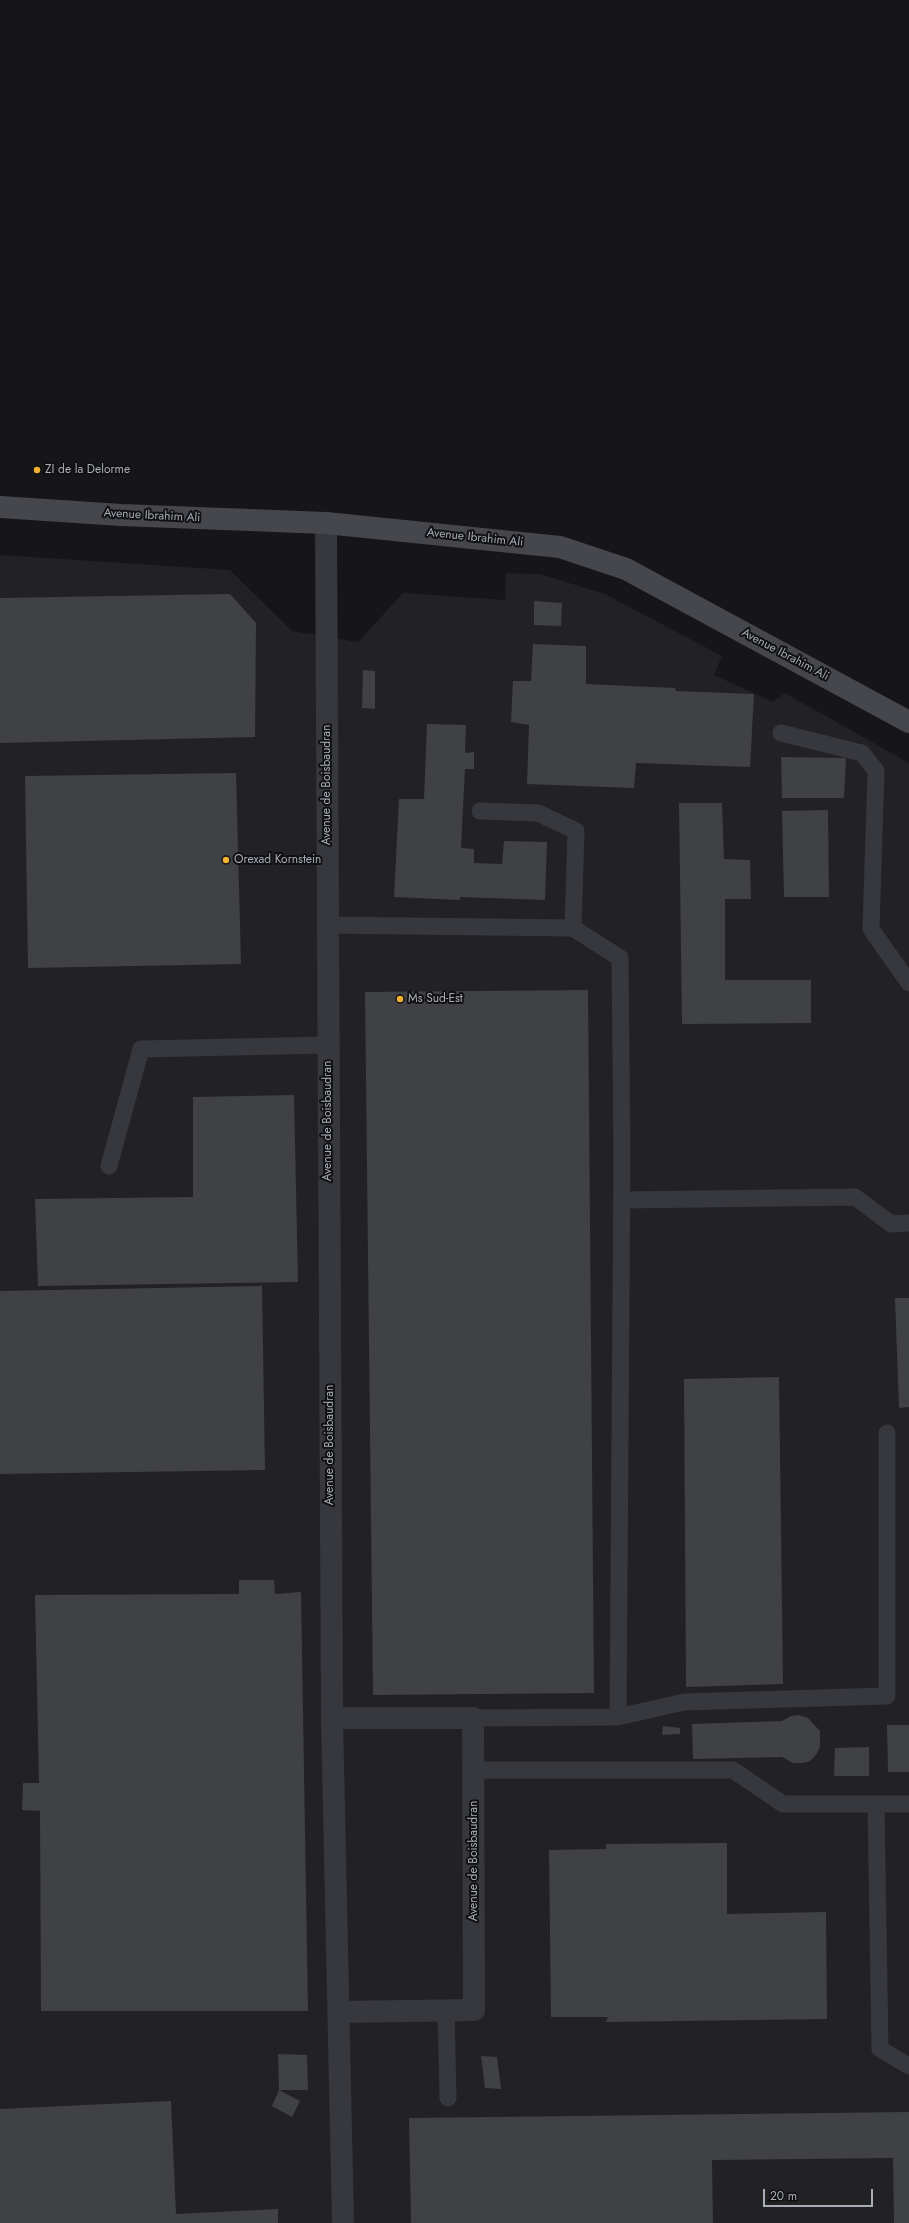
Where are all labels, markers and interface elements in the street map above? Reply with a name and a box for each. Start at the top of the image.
place label: ZI de la Delorme [45,463,130,477]
marker: ZI de la Delorme [32,465,42,475]
street label: Avenue Ibrahim Ali [103,506,201,526]
street label: Avenue Ibrahim Ali [426,526,524,550]
street label: Avenue Ibrahim Ali [739,626,831,684]
street label: Avenue de Boisbaudran [320,725,334,845]
place label: Orexad Kornstein [234,853,321,867]
marker: Orexad Kornstein [221,855,231,865]
place label: Ms Sud-Est [408,992,463,1006]
marker: Ms Sud-Est [395,994,405,1004]
street label: Avenue de Boisbaudran [321,1061,335,1181]
street label: Avenue de Boisbaudran [323,1385,337,1505]
street label: Avenue de Boisbaudran [467,1801,481,1921]
scale bar [765,2181,875,2207]
text: 20 m [770,2187,797,2205]

